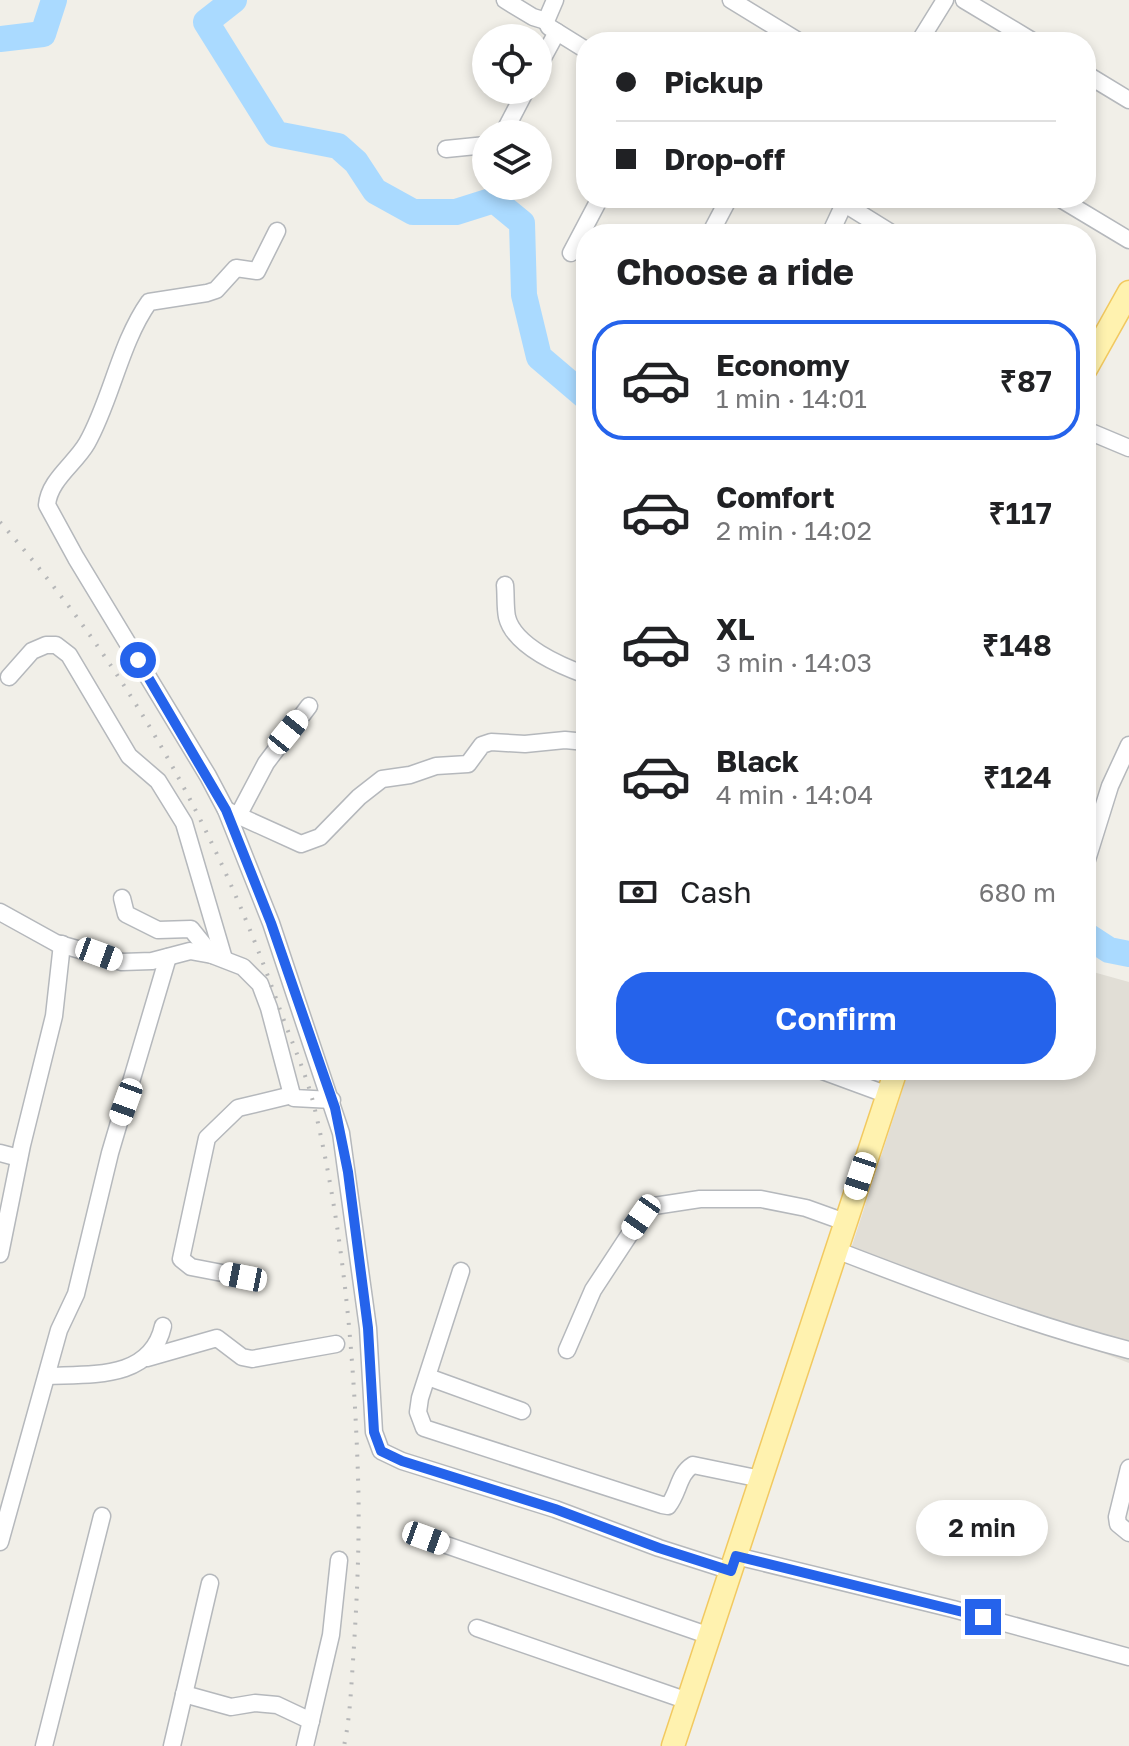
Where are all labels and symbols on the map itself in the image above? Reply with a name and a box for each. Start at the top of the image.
route start [120,642,156,678]
car [264,706,312,758]
car [72,935,126,973]
car [107,1075,145,1129]
car [841,1149,879,1203]
car [617,1190,665,1244]
car [217,1261,269,1293]
callout: 2 min [917,1501,1049,1557]
car [399,1519,453,1557]
route end [965,1599,1001,1635]

